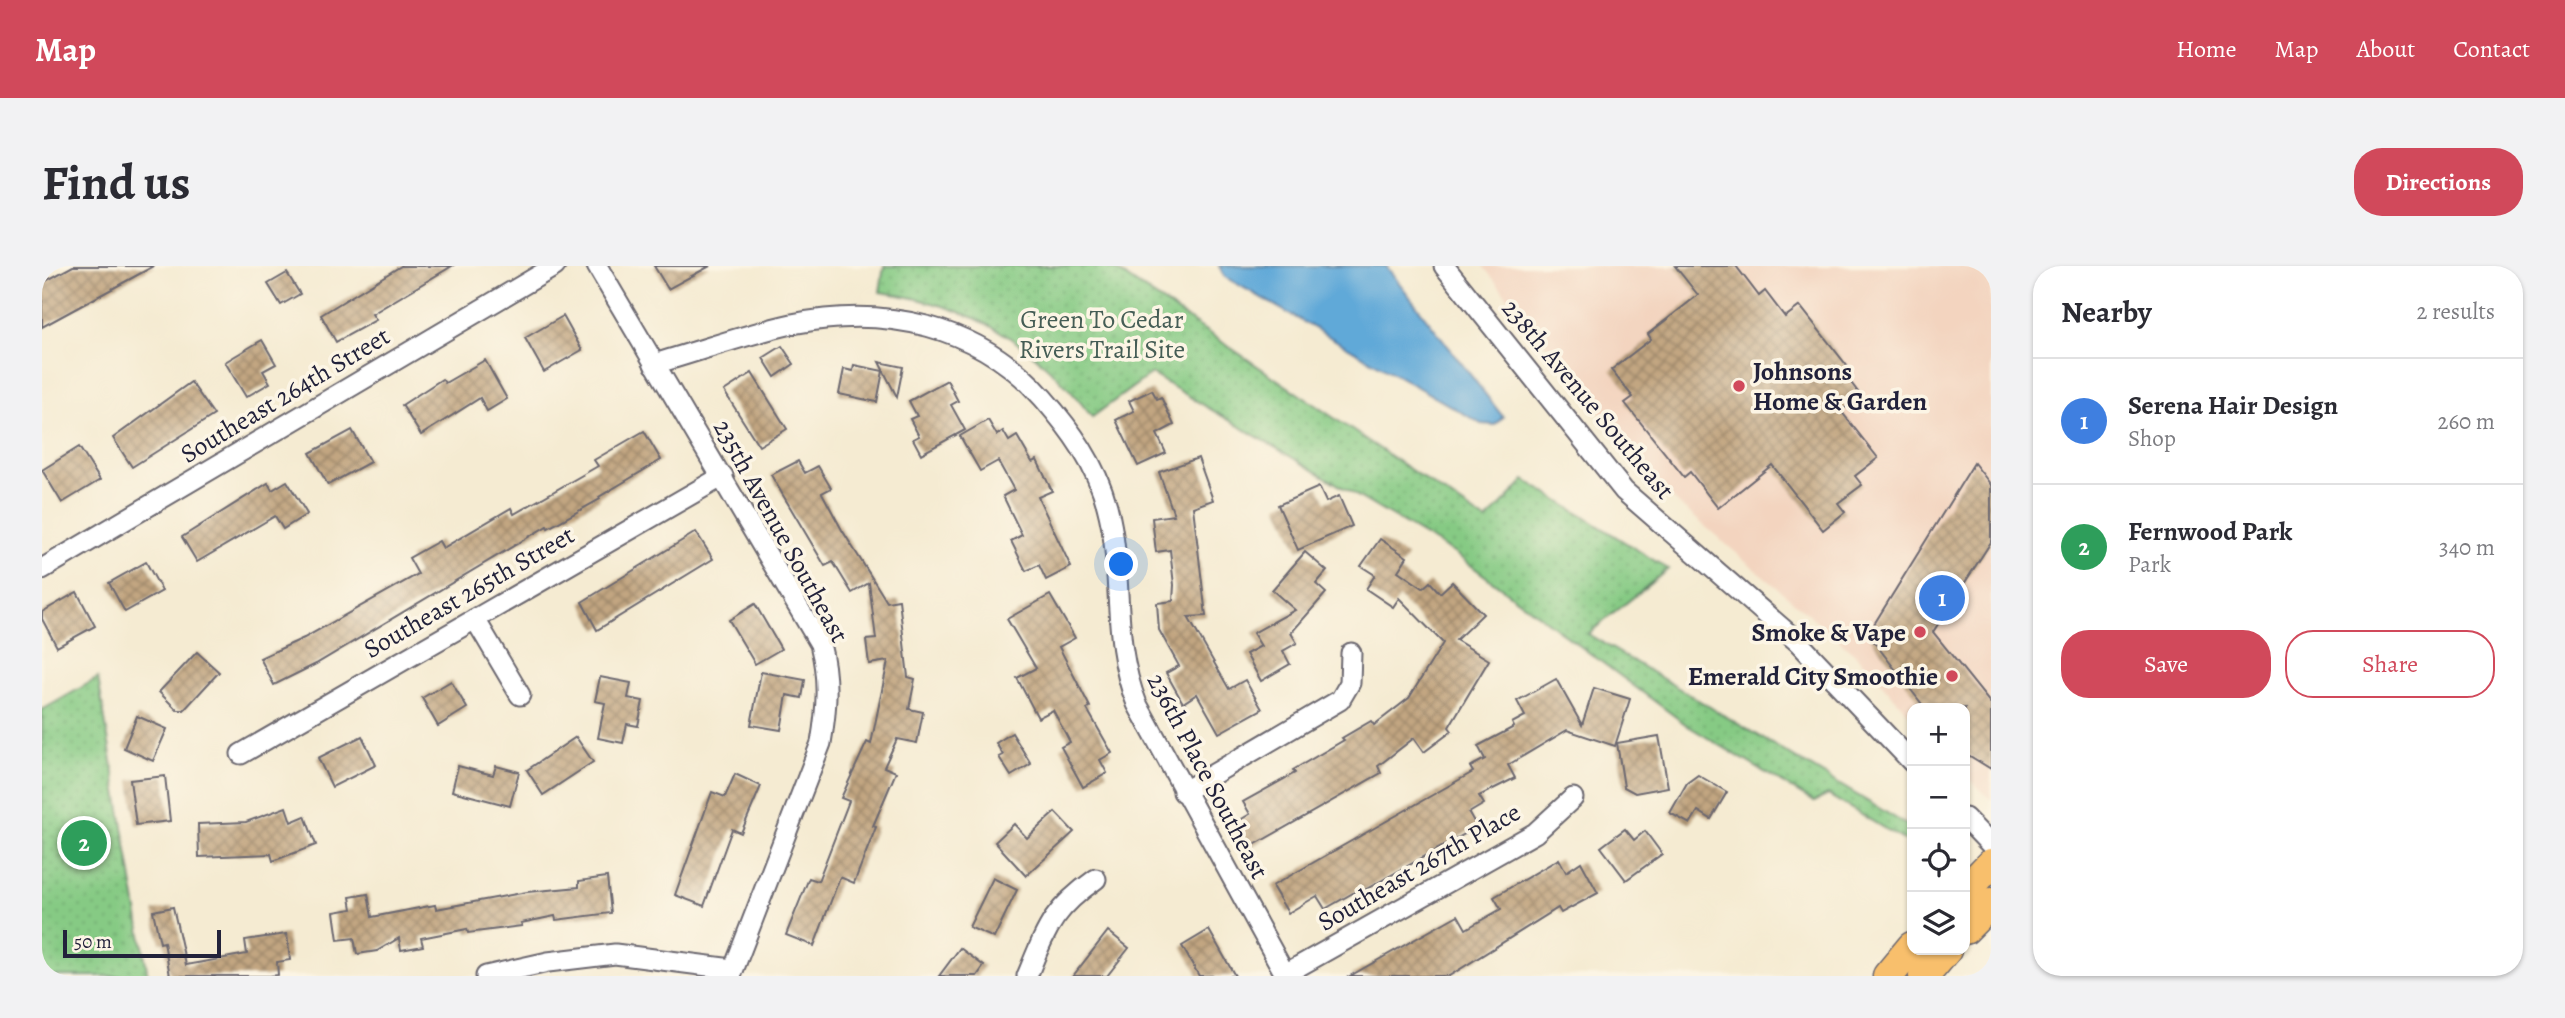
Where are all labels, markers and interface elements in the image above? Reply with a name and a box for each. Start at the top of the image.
text: Map [35,27,96,72]
text: Home [2176,33,2237,65]
text: Map [2275,33,2319,65]
text: About [2357,33,2415,65]
text: Contact [2453,33,2530,65]
button: Directions [2354,148,2523,216]
text: Find us [42,149,190,216]
street label: 238th Avenue Southeast [1494,291,1683,507]
text: Nearby [2061,292,2152,332]
text: 2 results [2417,296,2495,327]
park label: Green To Cedar Rivers Trail Site [1019,302,1185,367]
street label: Southeast 264th Street [174,318,397,471]
place label: Johnsons Home & Garden [1753,354,1928,419]
marker: Johnsons Home & Garden [1731,378,1747,394]
text: Serena Hair Design [2128,388,2338,423]
text: 1 [2080,406,2088,437]
text: 260 m [2437,406,2495,437]
street label: 235th Avenue Southeast [705,413,857,649]
text: Shop [2128,423,2176,454]
text: Fernwood Park [2128,514,2293,549]
street label: Southeast 265th Street [357,517,581,667]
text: 2 [2078,532,2090,563]
text: 340 m [2439,532,2495,563]
your location [1104,547,1138,581]
text: Park [2128,549,2171,580]
pin: 1 [1919,572,1965,624]
place label: Smoke & Vape [1751,615,1906,650]
marker: Smoke & Vape [1912,624,1928,640]
button: Save [2061,630,2271,698]
button: Share [2285,630,2495,698]
place label: Emerald City Smoothie [1688,659,1938,694]
street label: 236th Place Southeast [1139,667,1277,885]
marker: Emerald City Smoothie [1944,668,1960,684]
map controls [1907,703,1970,955]
button: + [1907,703,1970,766]
button: − [1907,766,1970,829]
street label: Southeast 267th Place [1311,795,1527,939]
pin: 2 [61,817,107,869]
button: locate [1907,829,1970,892]
button: layers [1907,892,1970,955]
scale bar [63,927,220,959]
text: 50 m [74,929,112,955]

